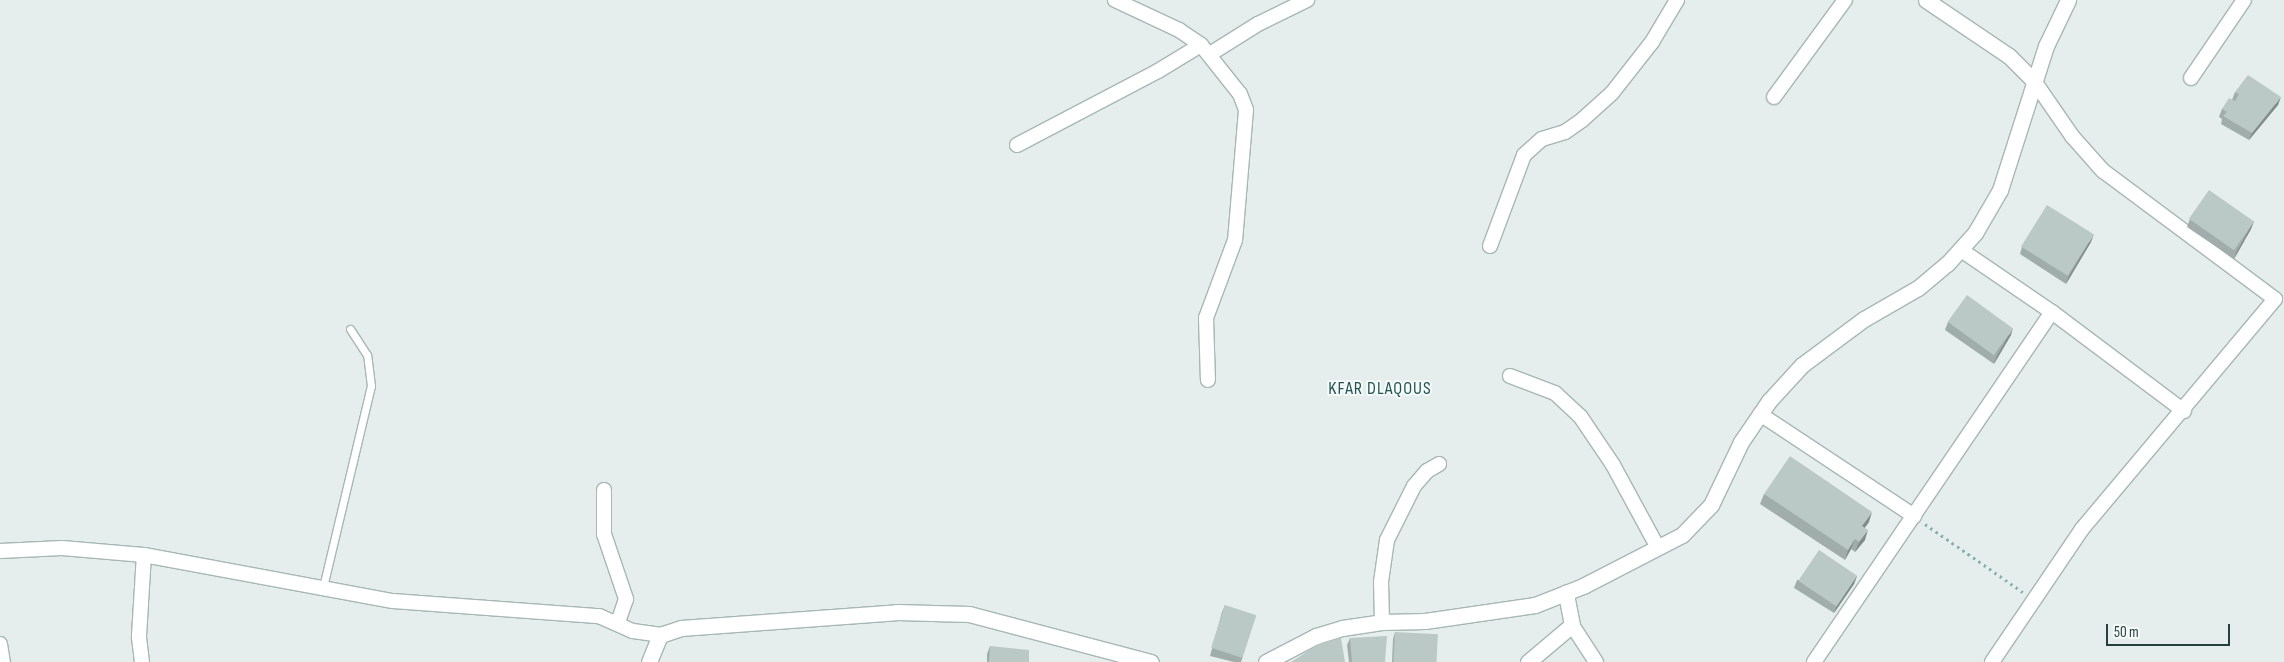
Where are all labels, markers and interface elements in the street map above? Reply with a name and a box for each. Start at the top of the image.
district label: KFAR DLAQOUS [1327,378,1433,400]
scale bar [2109,614,2233,646]
text: 50 m [2114,623,2139,642]

